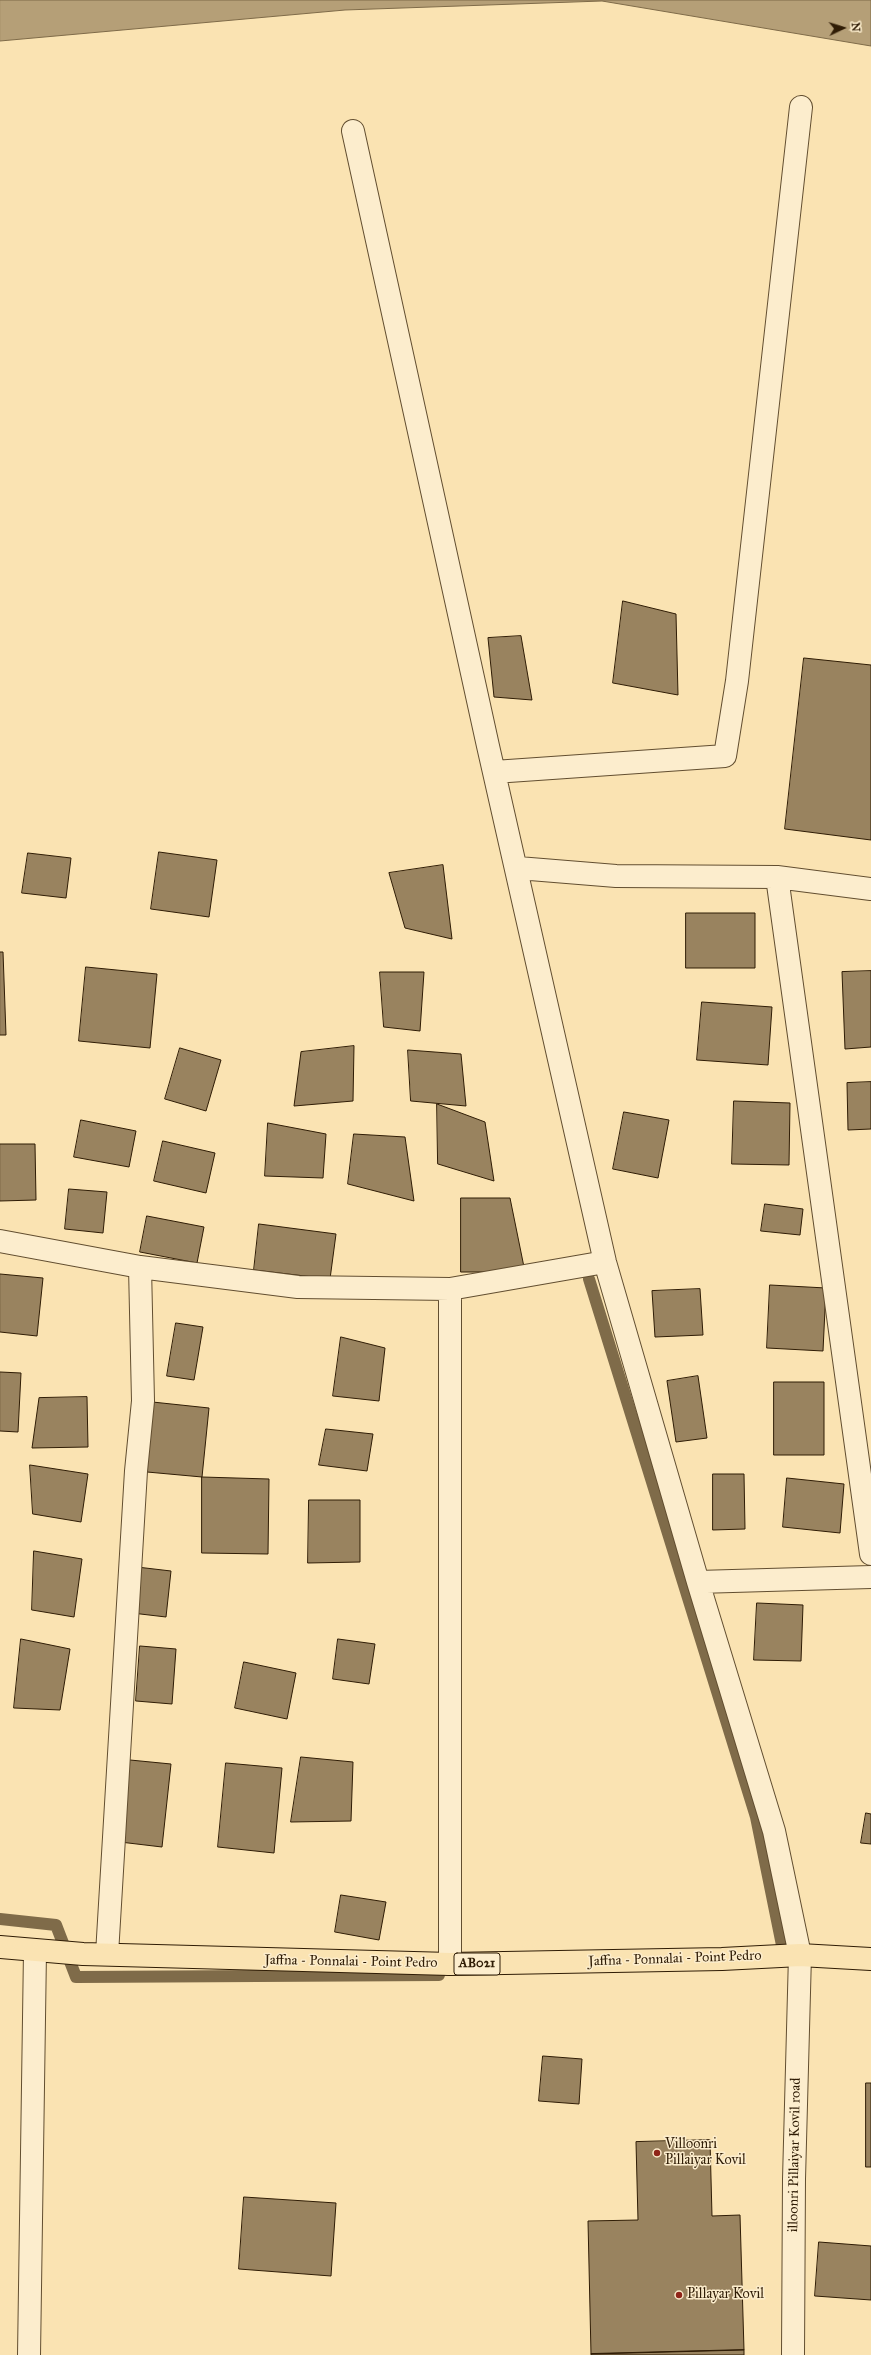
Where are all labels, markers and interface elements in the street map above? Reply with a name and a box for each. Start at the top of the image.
north arrow [823,8,863,48]
text: N [849,22,862,32]
street label: Jaffna - Ponnalai - Point Pedro [588,1948,762,1970]
street label: Jaffna - Ponnalai - Point Pedro [264,1952,438,1972]
road number: AB021 [454,1953,500,1975]
street label: illoonri Pillaiyar Kovil road [785,2078,805,2232]
place label: Villoonri Pillaiyar Kovil [665,2137,746,2170]
marker: Villoonri Pillaiyar Kovil [652,2148,662,2158]
place label: Pillayar Kovil [687,2287,764,2303]
marker: Pillayar Kovil [674,2290,684,2300]

